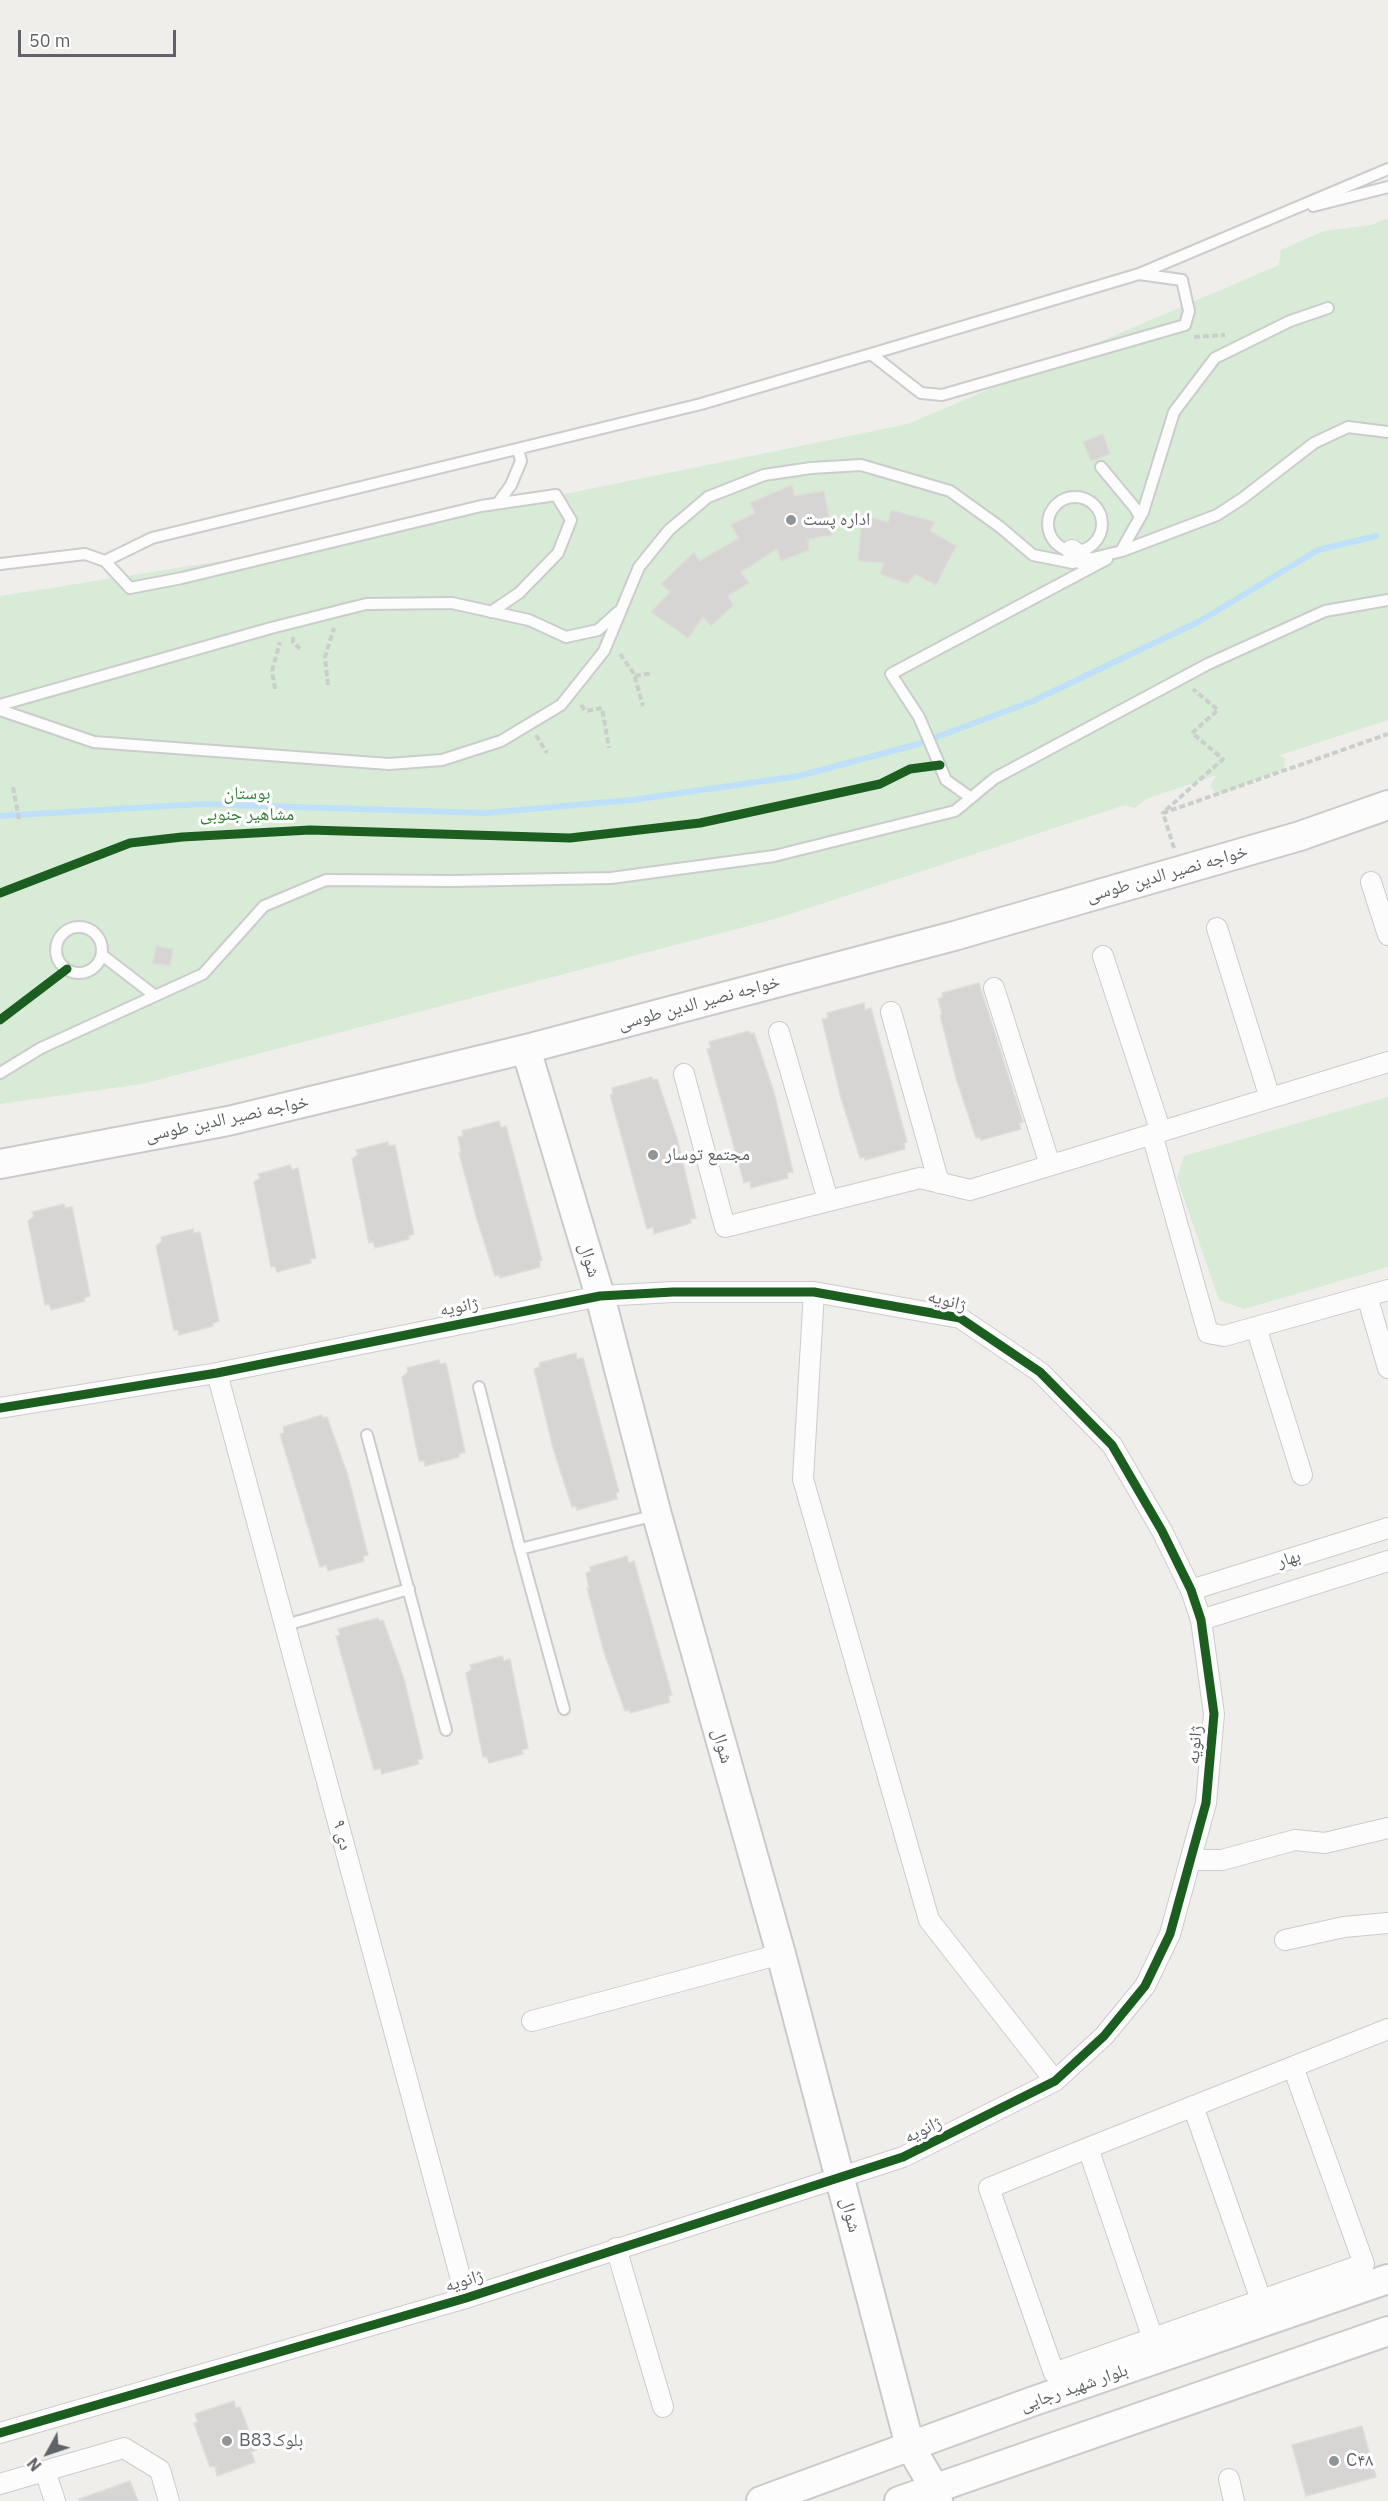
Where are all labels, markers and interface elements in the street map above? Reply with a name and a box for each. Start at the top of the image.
scale bar [21,18,178,56]
text: 50 m [29,29,71,52]
place label: اداره پست [803,509,870,531]
marker: اداره پست [784,513,798,527]
park label: بوستان مشاهیر جنوبی [200,783,294,826]
street label: خواجه نصیر الدین طوسی [1084,841,1250,907]
street label: خواجه نصیر الدین طوسی [616,971,782,1035]
street label: خواجه نصیر الدین طوسی [143,1091,311,1147]
place label: مجتمع توسار [665,1144,750,1166]
marker: مجتمع توسار [646,1148,660,1162]
street label: شوال [574,1240,604,1280]
street label: ژانویه [925,1286,969,1316]
street label: ژانویه [438,1293,480,1321]
street label: بهار [1275,1545,1303,1573]
street label: ژانویه [1183,1725,1207,1765]
street label: شوال [707,1726,737,1766]
street label: ۹ دی [328,1817,356,1853]
street label: ژانویه [901,2112,945,2148]
street label: شوال [835,2195,865,2235]
street label: ژانویه [442,2265,486,2297]
street label: بلوار شهید رجایی [1017,2359,1131,2417]
north arrow [18,2423,78,2483]
place label: B83بلوک [239,2430,303,2452]
marker: B83بلوک [220,2434,234,2448]
place label: C۴۸ [1346,2450,1373,2472]
text: N [23,2454,46,2475]
marker: C۴۸ [1327,2454,1341,2468]

